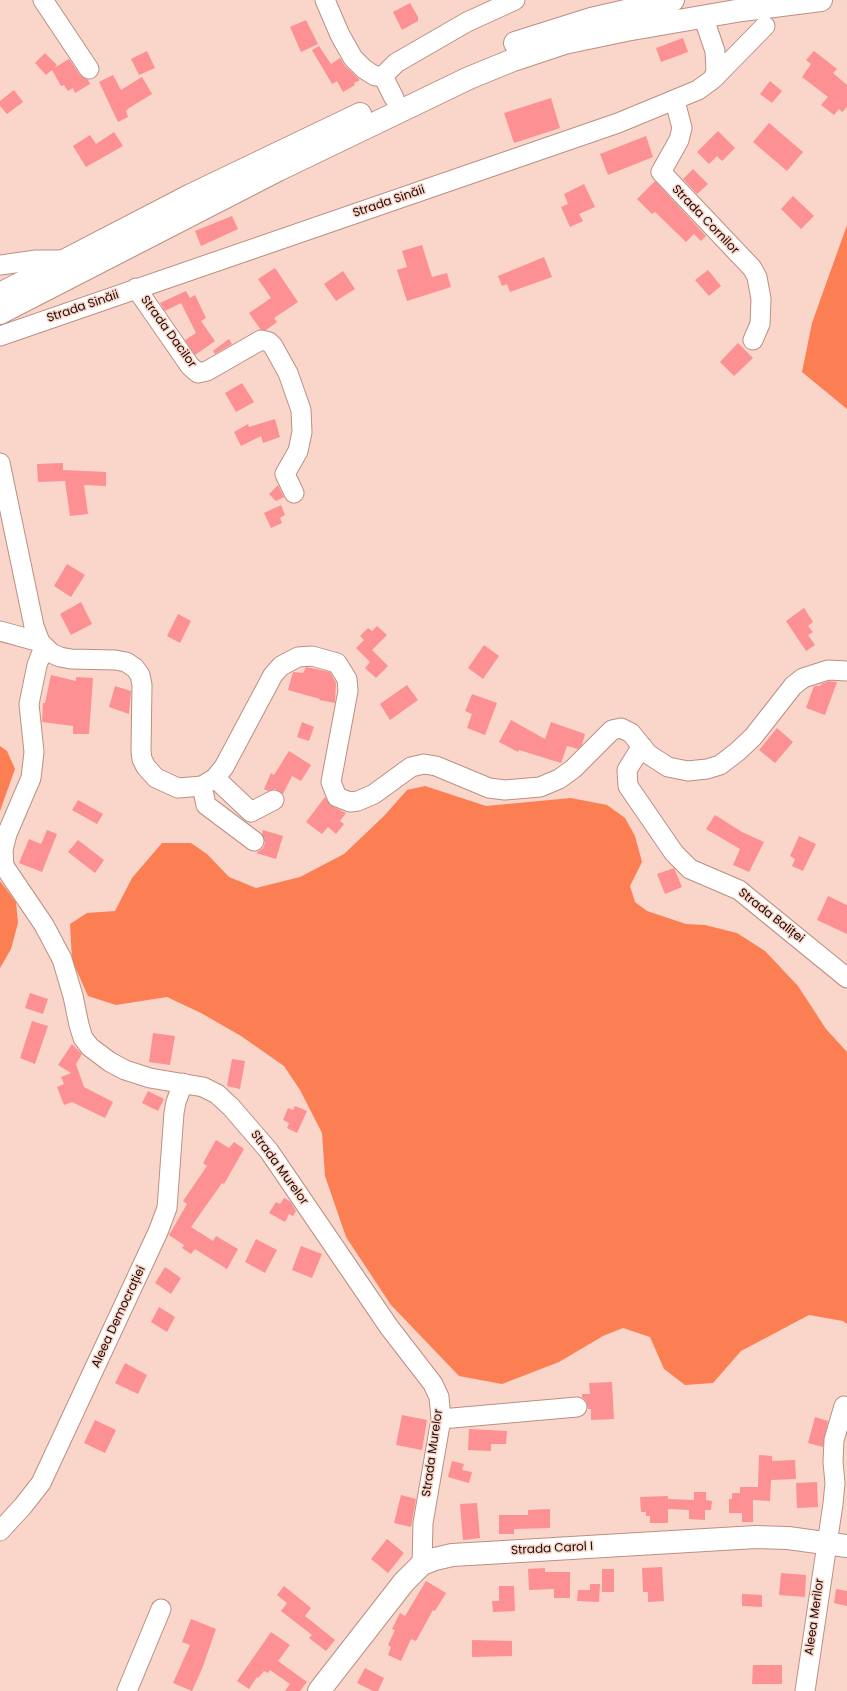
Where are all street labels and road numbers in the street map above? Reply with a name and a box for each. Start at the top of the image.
street label: Strada Cornilor [668,182,742,258]
street label: Strada Sinăii [351,183,427,221]
street label: Strada Sinăii [45,288,121,326]
street label: Strada Dacilor [137,293,199,371]
street label: Strada Baliței [735,886,807,946]
street label: Strada Murelor [247,1128,311,1208]
street label: Aleea Democrației [89,1264,149,1370]
street label: Strada Murelor [420,1408,446,1498]
street label: Strada Carol I [511,1540,593,1558]
street label: Aleea Merilor [802,1578,828,1656]

